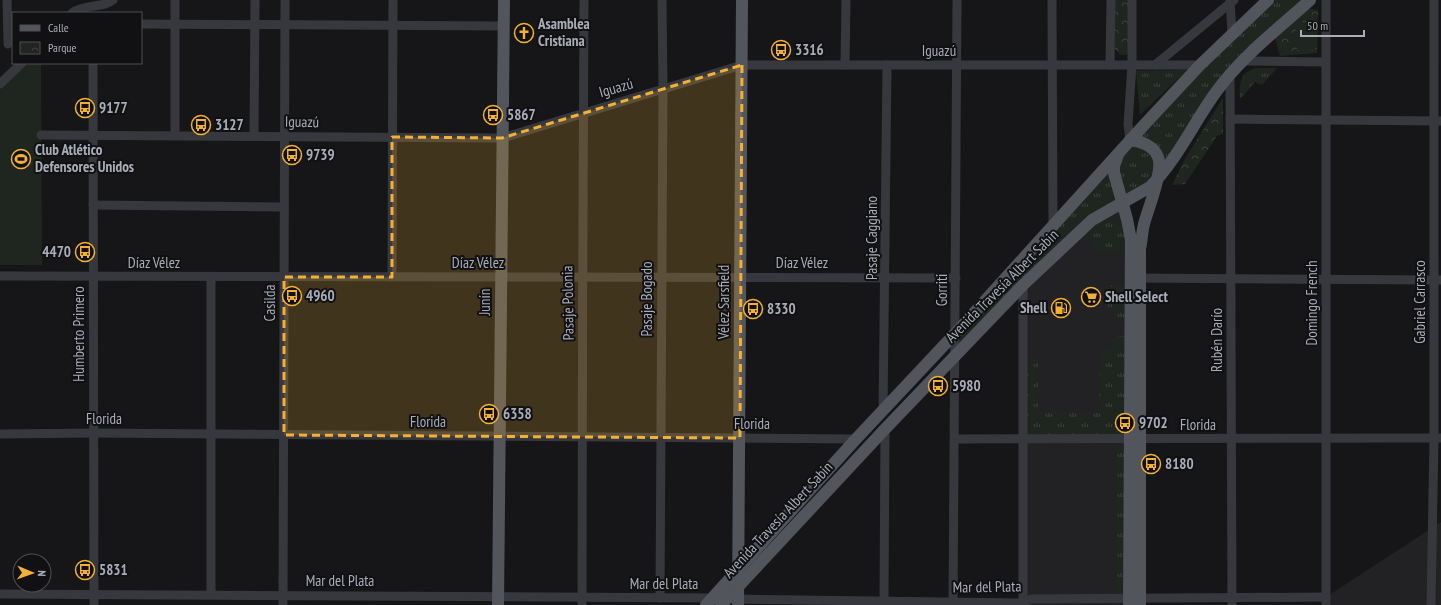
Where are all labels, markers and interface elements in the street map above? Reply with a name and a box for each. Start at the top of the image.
legend [12,12,142,64]
scale bar [1301,12,1364,38]
place label: Asamblea Cristiana [537,14,590,50]
text: 50 m [1307,18,1328,33]
text: Calle [48,20,69,35]
church icon: Asamblea Cristiana [513,22,535,44]
bus stop icon: 3316 [770,39,792,61]
text: Parque [48,40,77,55]
place label: 3316 [795,40,824,59]
street label: Iguazú [922,41,956,60]
street label: Iguazú [597,74,635,101]
bus stop icon: 9177 [74,97,96,119]
place label: 9177 [99,98,128,117]
bus stop icon: 5867 [482,104,504,126]
place label: 5867 [507,105,536,124]
street label: Iguazú [285,112,319,131]
bus stop icon: 3127 [190,114,212,136]
place label: 3127 [215,115,244,134]
place label: Club Atlético Defensores Unidos [35,140,134,176]
bus stop icon: 9739 [281,144,303,166]
place label: 9739 [306,145,335,164]
sports icon: Club Atlético Defensores Unidos [10,148,32,170]
street label: Pasaje Caggiano [862,196,881,280]
street label: Avenida Travesía Albert Sabin [941,225,1062,346]
bus stop icon: 4470 [74,241,96,263]
place label: 4470 [42,242,71,261]
street label: Díaz Vélez [128,253,180,272]
street label: Díaz Vélez [452,253,504,272]
street label: Díaz Vélez [776,253,828,272]
street label: Domingo French [1302,260,1321,346]
street label: Gabriel Carrasco [1410,260,1429,344]
street label: Pasaje Bogado [637,261,656,337]
street label: Vélez Sarsfield [714,265,733,340]
street label: Pasaje Polonia [557,266,578,340]
street label: Gorriti [932,274,951,306]
street label: Casilda [260,285,279,322]
bus stop icon: 4960 [281,285,303,307]
street label: Humberto Primero [69,286,88,382]
place label: 4960 [306,286,335,305]
supermarket icon: Shell Select [1080,286,1102,308]
place label: Shell Select [1105,287,1168,306]
street label: Junín [475,289,494,316]
fuel station icon: Shell [1050,297,1072,319]
bus stop icon: 8330 [742,298,764,320]
place label: Shell [1020,298,1047,317]
place label: 8330 [767,299,796,318]
street label: Rubén Darío [1207,308,1226,372]
bus stop icon: 5980 [927,375,949,397]
place label: 5980 [952,376,981,395]
bus stop icon: 6358 [478,403,500,425]
place label: 6358 [503,404,532,423]
street label: Florida [86,409,122,428]
street label: Florida [410,412,446,431]
bus stop icon: 9702 [1114,412,1136,434]
place label: 9702 [1139,413,1168,432]
street label: Florida [734,414,770,433]
street label: Florida [1180,415,1216,434]
bus stop icon: 8180 [1140,453,1162,475]
place label: 8180 [1165,454,1194,473]
street label: Avenida Travesía Albert Sabin [719,457,837,582]
north arrow [12,553,52,593]
bus stop icon: 5831 [74,559,96,581]
place label: 5831 [99,560,128,579]
text: N [35,570,49,577]
street label: Mar del Plata [306,571,374,590]
street label: Mar del Plata [630,574,698,593]
street label: Mar del Plata [953,576,1021,597]

